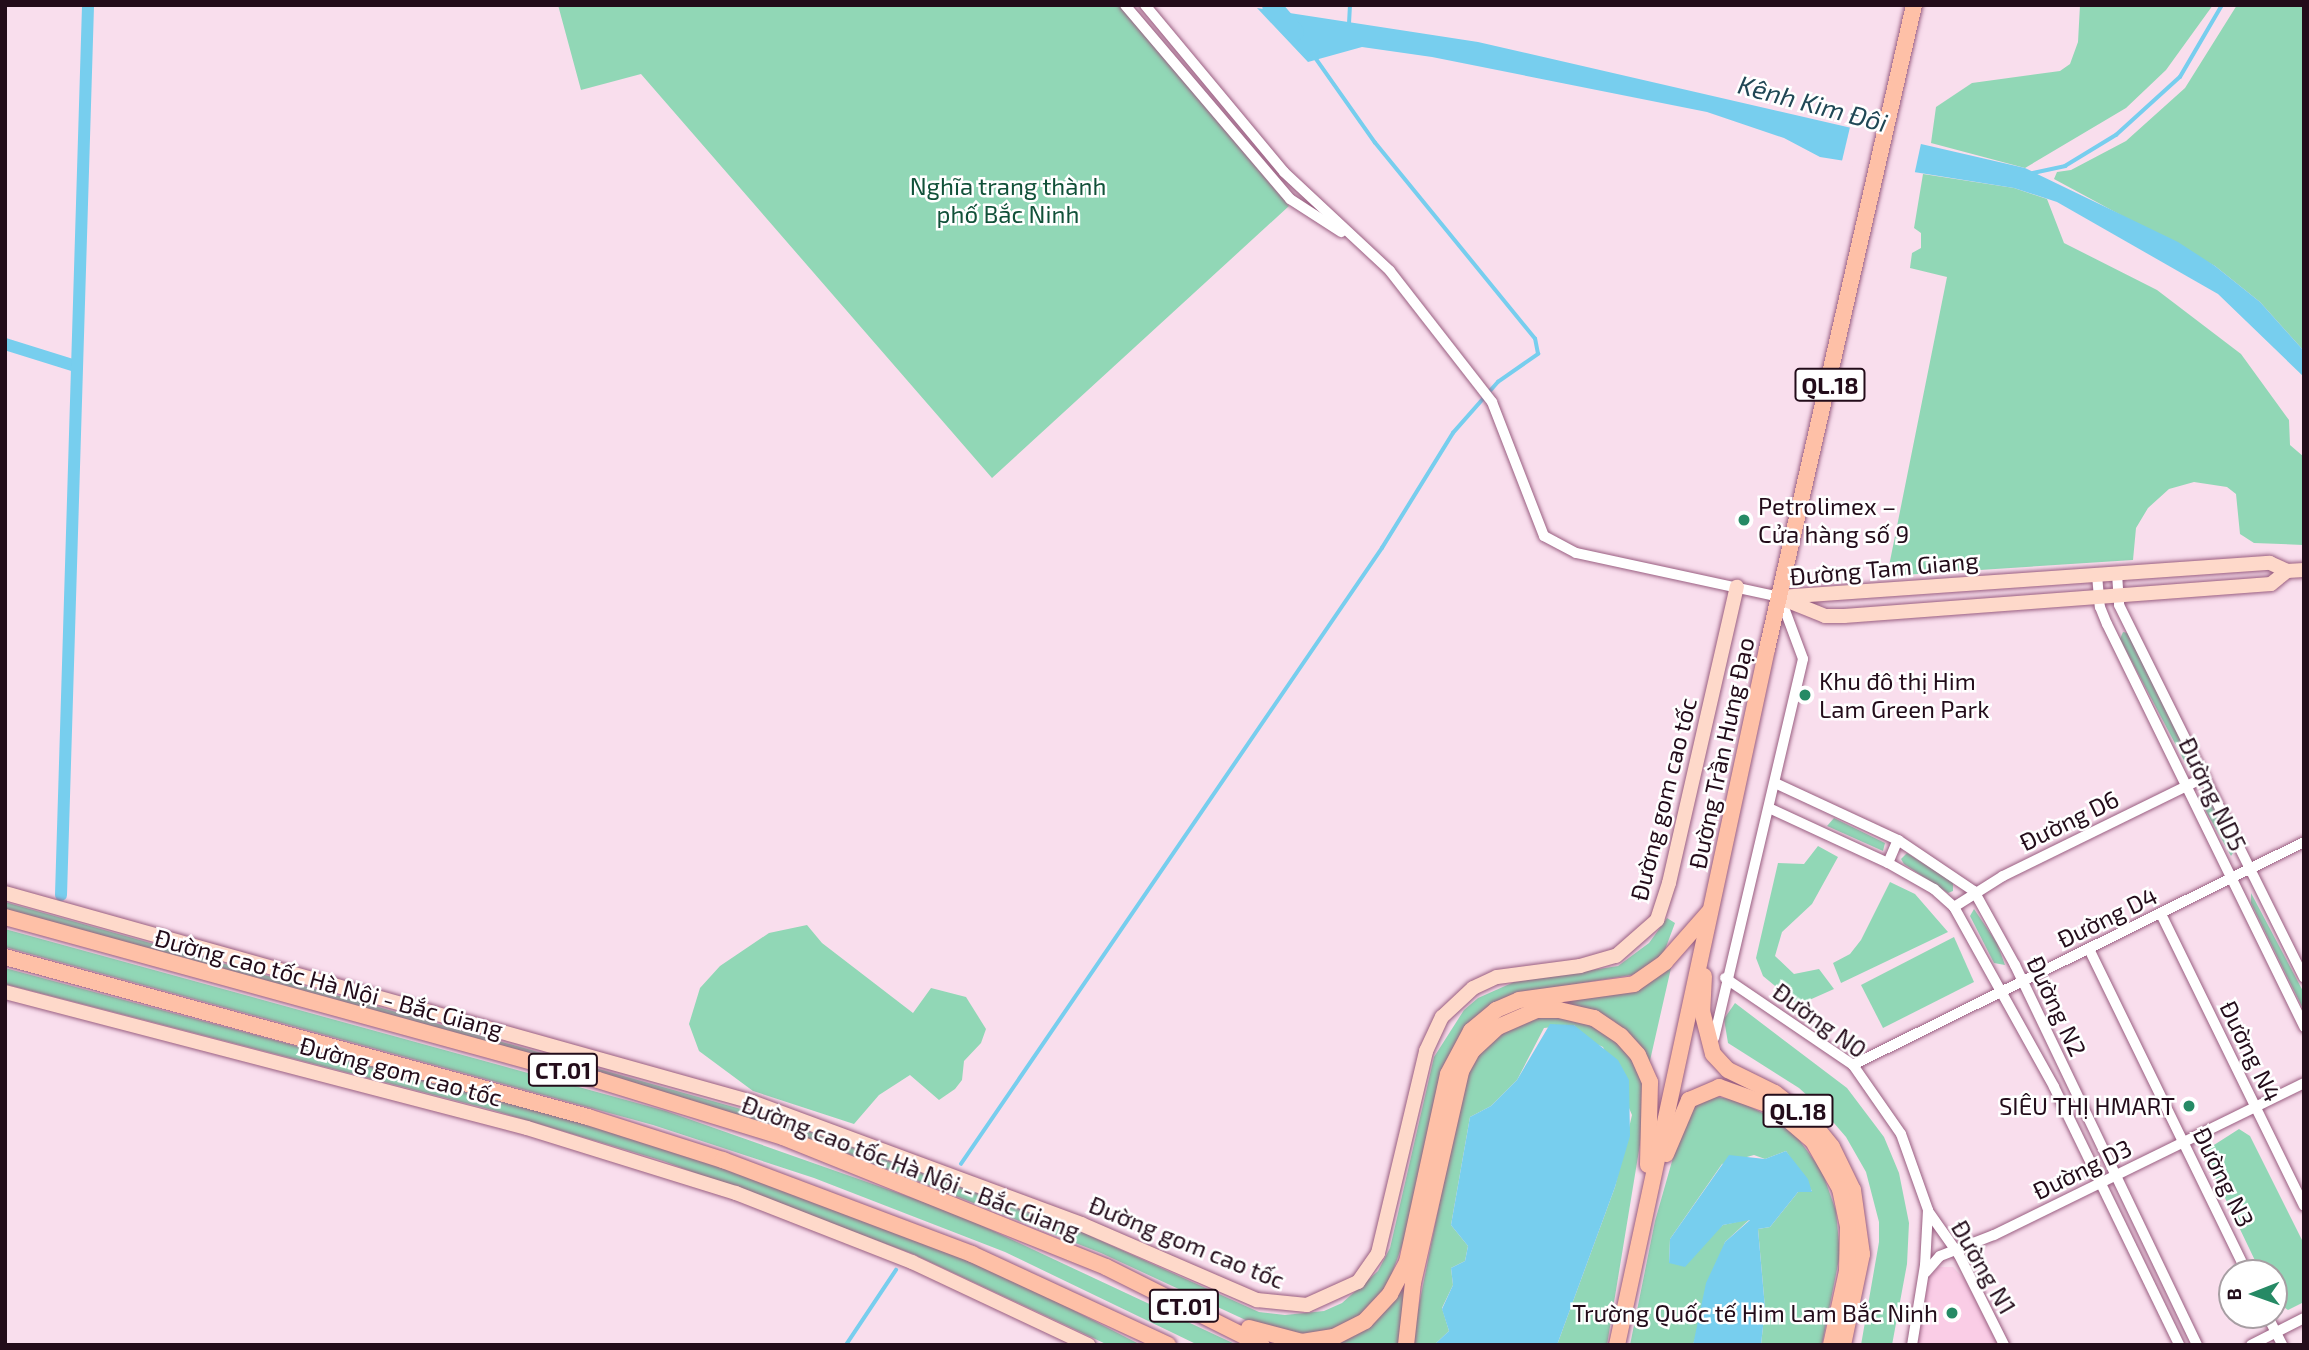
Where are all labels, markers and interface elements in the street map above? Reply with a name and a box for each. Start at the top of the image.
water label: Kênh Kim Đôi [1735,68,1891,138]
park label: Nghĩa trang thành phố Bắc Ninh [909,172,1107,228]
road number: QL.18 [1793,366,1867,404]
place label: Petrolimex – Cửa hàng số 9 [1758,492,1909,548]
marker: Petrolimex – Cửa hàng số 9 [1736,512,1752,528]
street label: Đường Tam Giang [1788,545,1980,591]
street label: Đường Trần Hưng Đạo [1682,634,1760,872]
place label: Khu đô thị Him Lam Green Park [1819,667,1989,723]
marker: Khu đô thị Him Lam Green Park [1797,687,1813,703]
street label: Đường gom cao tốc [1624,694,1702,904]
street label: Đường ND5 [2173,733,2253,855]
street label: Đường D6 [2015,784,2123,856]
street label: Đường D4 [2052,880,2162,954]
street label: Đường cao tốc Hà Nội - Bắc Giang [151,923,507,1043]
street label: Đường N2 [2021,951,2093,1061]
street label: Đường N0 [1768,977,1872,1063]
street label: Đường N4 [2214,996,2288,1106]
street label: Đường gom cao tốc [296,1030,506,1112]
road number: CT.01 [526,1050,600,1090]
street label: Đường cao tốc Hà Nội - Bắc Giang [738,1089,1084,1245]
road number: QL.18 [1761,1092,1835,1130]
place label: SIÊU THỊ HMART [1998,1092,2175,1120]
marker: SIÊU THỊ HMART [2181,1098,2197,1114]
street label: Đường N3 [2188,1122,2260,1232]
street label: Đường D3 [2028,1133,2136,1205]
street label: Đường gom cao tốc [1085,1190,1289,1294]
street label: Đường N1 [1946,1215,2022,1319]
north arrow [2218,1259,2288,1329]
road number: CT.01 [1147,1287,1221,1326]
text: B [2222,1288,2245,1301]
place label: Trường Quốc tế Him Lam Bắc Ninh [1572,1299,1938,1327]
marker: Trường Quốc tế Him Lam Bắc Ninh [1944,1305,1960,1321]

